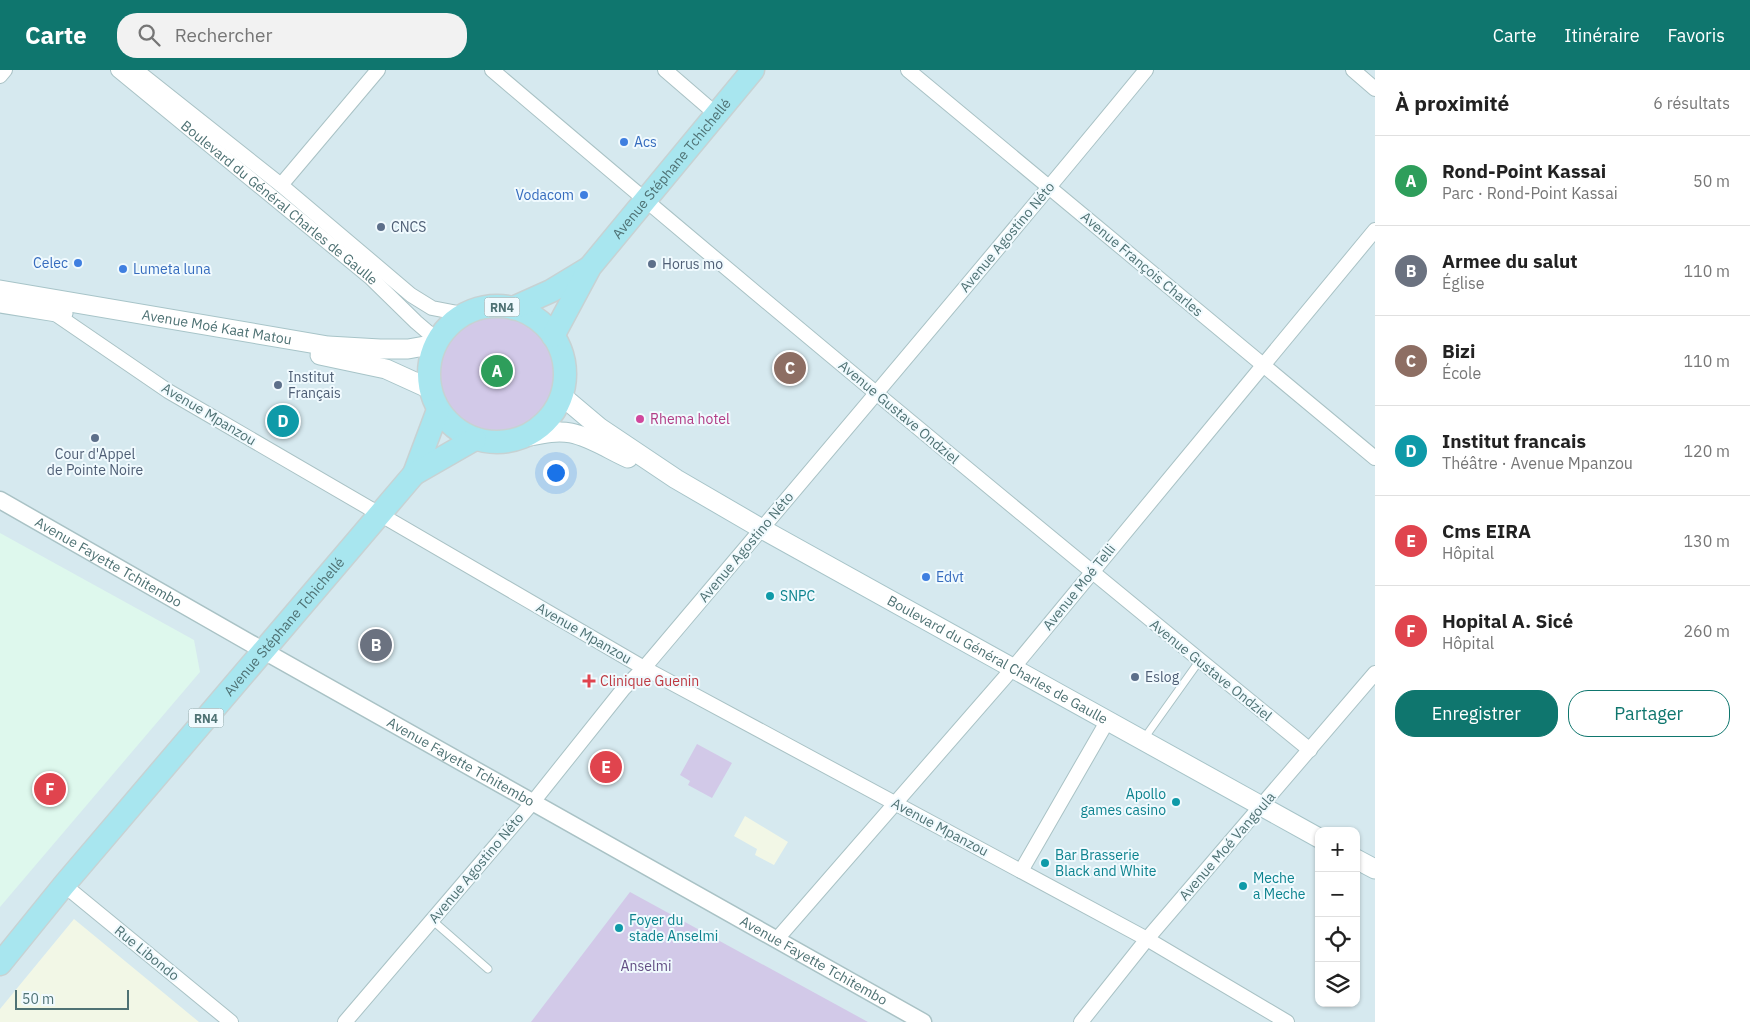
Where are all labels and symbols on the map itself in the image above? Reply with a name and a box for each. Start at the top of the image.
street label: Avenue Stéphane Tchichellé [608,95,735,242]
street label: Boulevard du Général Charles de Gaulle [177,116,382,289]
place label: Acs [634,133,657,151]
marker: Acs [618,136,630,148]
street label: Avenue Agostino Néto [956,178,1059,296]
place label: Vodacom [515,186,574,204]
marker: Vodacom [578,189,590,201]
street label: Avenue François Charles [1077,208,1207,321]
place label: CNCS [391,218,426,236]
marker: CNCS [375,221,387,233]
place label: Celec [33,254,68,272]
place label: Horus mo [662,255,723,273]
marker: Celec [72,257,84,269]
marker: Horus mo [646,258,658,270]
place label: Lumeta luna [133,260,211,278]
marker: Lumeta luna [117,263,129,275]
road number: RN4 [484,298,520,316]
street label: Avenue Moé Kaat Matou [141,305,293,349]
pin: C [774,349,806,387]
pin: A [481,352,513,390]
street label: Avenue Gustave Ondziel [835,356,963,468]
place label: Institut Français [288,368,341,402]
street label: Avenue Mpanzou [158,379,260,449]
marker: Institut Français [272,379,284,391]
pin: D [267,402,299,440]
place label: Rhema hotel [650,410,730,428]
marker: Rhema hotel [634,413,646,425]
marker: Cour d'Appel de Pointe Noire [89,432,101,444]
place label: Cour d'Appel de Pointe Noire [47,445,144,479]
your location [543,460,569,486]
street label: Avenue Agostino Néto [695,488,798,606]
street label: Avenue Fayette Tchitembo [32,513,185,611]
street label: Avenue Moé Telli [1039,540,1119,634]
street label: Avenue Stéphane Tchichellé [220,553,348,700]
place label: Edvt [936,568,964,586]
marker: Edvt [920,571,932,583]
place label: SNPC [780,587,816,605]
marker: SNPC [764,590,776,602]
street label: Boulevard du Général Charles de Gaulle [884,591,1111,728]
street label: Avenue Mpanzou [533,598,635,668]
street label: Avenue Gustave Ondziel [1146,615,1276,725]
pin: B [360,626,392,664]
place label: Eslog [1145,668,1180,686]
marker: Eslog [1129,671,1141,683]
place label: Clinique Guenin [600,672,699,690]
marker: Clinique Guenin [582,674,596,688]
road number: RN4 [188,708,224,728]
street label: Avenue Fayette Tchitembo [384,713,538,811]
pin: E [590,748,622,786]
pin: F [34,770,66,808]
place label: Apollo games casino [1081,785,1166,819]
street label: Avenue Moé Vangoula [1175,788,1279,904]
street label: Avenue Mpanzou [888,794,992,860]
marker: Apollo games casino [1170,796,1182,808]
street label: Avenue Agostino Néto [425,809,528,927]
place label: Bar Brasserie Black and White [1055,846,1157,880]
marker: Bar Brasserie Black and White [1039,857,1051,869]
place label: Meche a Meche [1253,869,1306,903]
marker: Meche a Meche [1237,880,1249,892]
place label: Foyer du stade Anselmi [629,911,718,945]
street label: Avenue Fayette Tchitembo [737,912,891,1009]
street label: Rue Libondo [111,921,183,985]
marker: Foyer du stade Anselmi [613,922,625,934]
park label: Anselmi [621,957,671,975]
scale bar [15,987,129,1010]

